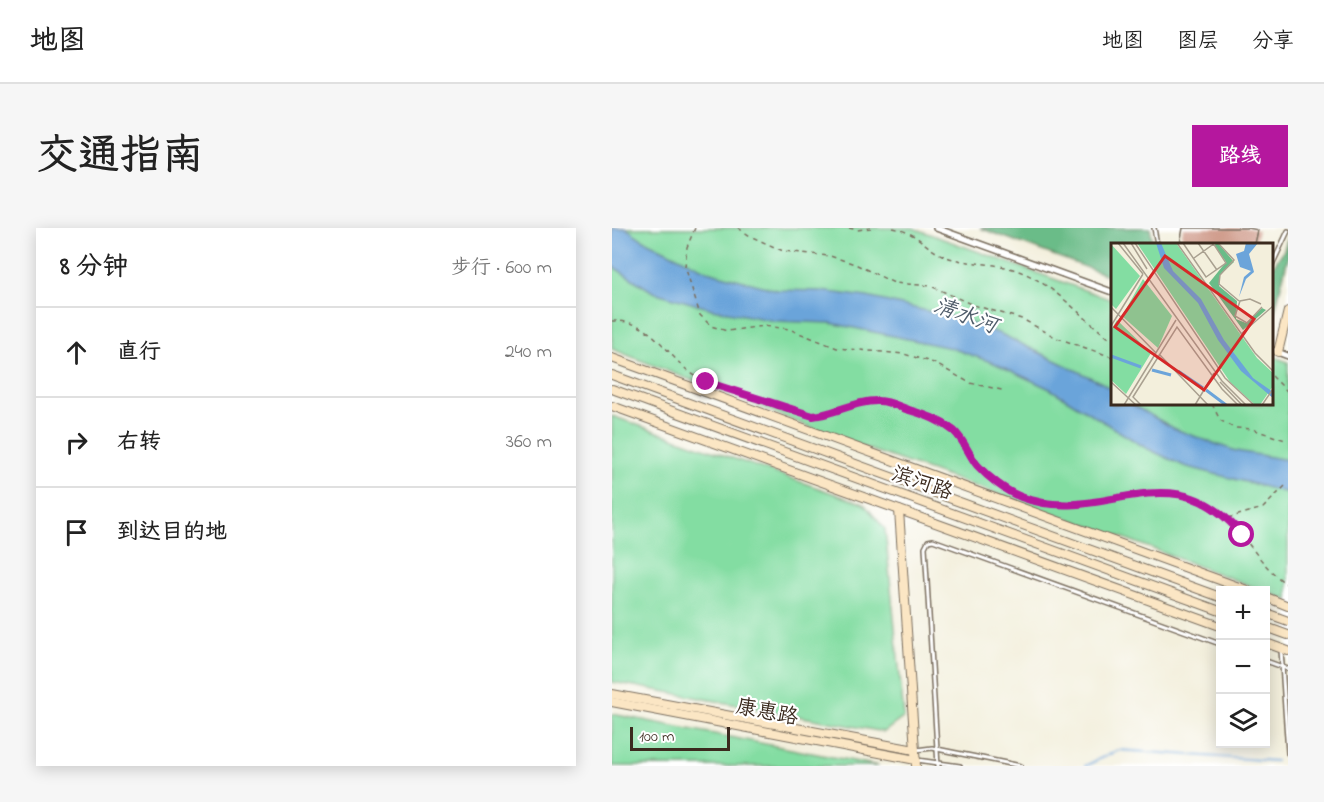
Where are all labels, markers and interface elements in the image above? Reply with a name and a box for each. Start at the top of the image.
text: 地图 [30,22,86,63]
text: 地图 [1102,27,1144,57]
text: 图层 [1177,27,1219,57]
text: 分享 [1252,27,1294,57]
button: 路线 [1192,125,1288,187]
text: 交通指南 [36,127,204,188]
inset map [1111,243,1273,405]
text: 8 分钟 [60,249,128,287]
text: 步行 · 600 m [451,254,552,283]
water label: 清水河 [929,291,1004,344]
icon: ahead [60,336,93,369]
text: 直行 [117,337,161,369]
text: 240 m [505,338,552,367]
route end [692,368,718,394]
icon: right [60,426,93,459]
text: 右转 [117,427,161,459]
text: 360 m [506,428,552,457]
street label: 滨河路 [887,460,957,508]
icon: arrive [60,516,93,549]
text: 到达目的地 [117,517,227,549]
route start [1228,521,1254,547]
map controls [1216,586,1270,748]
button: + [1216,586,1270,640]
button: − [1216,640,1270,694]
street label: 康惠路 [733,692,801,734]
button: layers [1216,694,1270,748]
scale bar [630,724,730,752]
text: 100 m [639,725,674,749]

